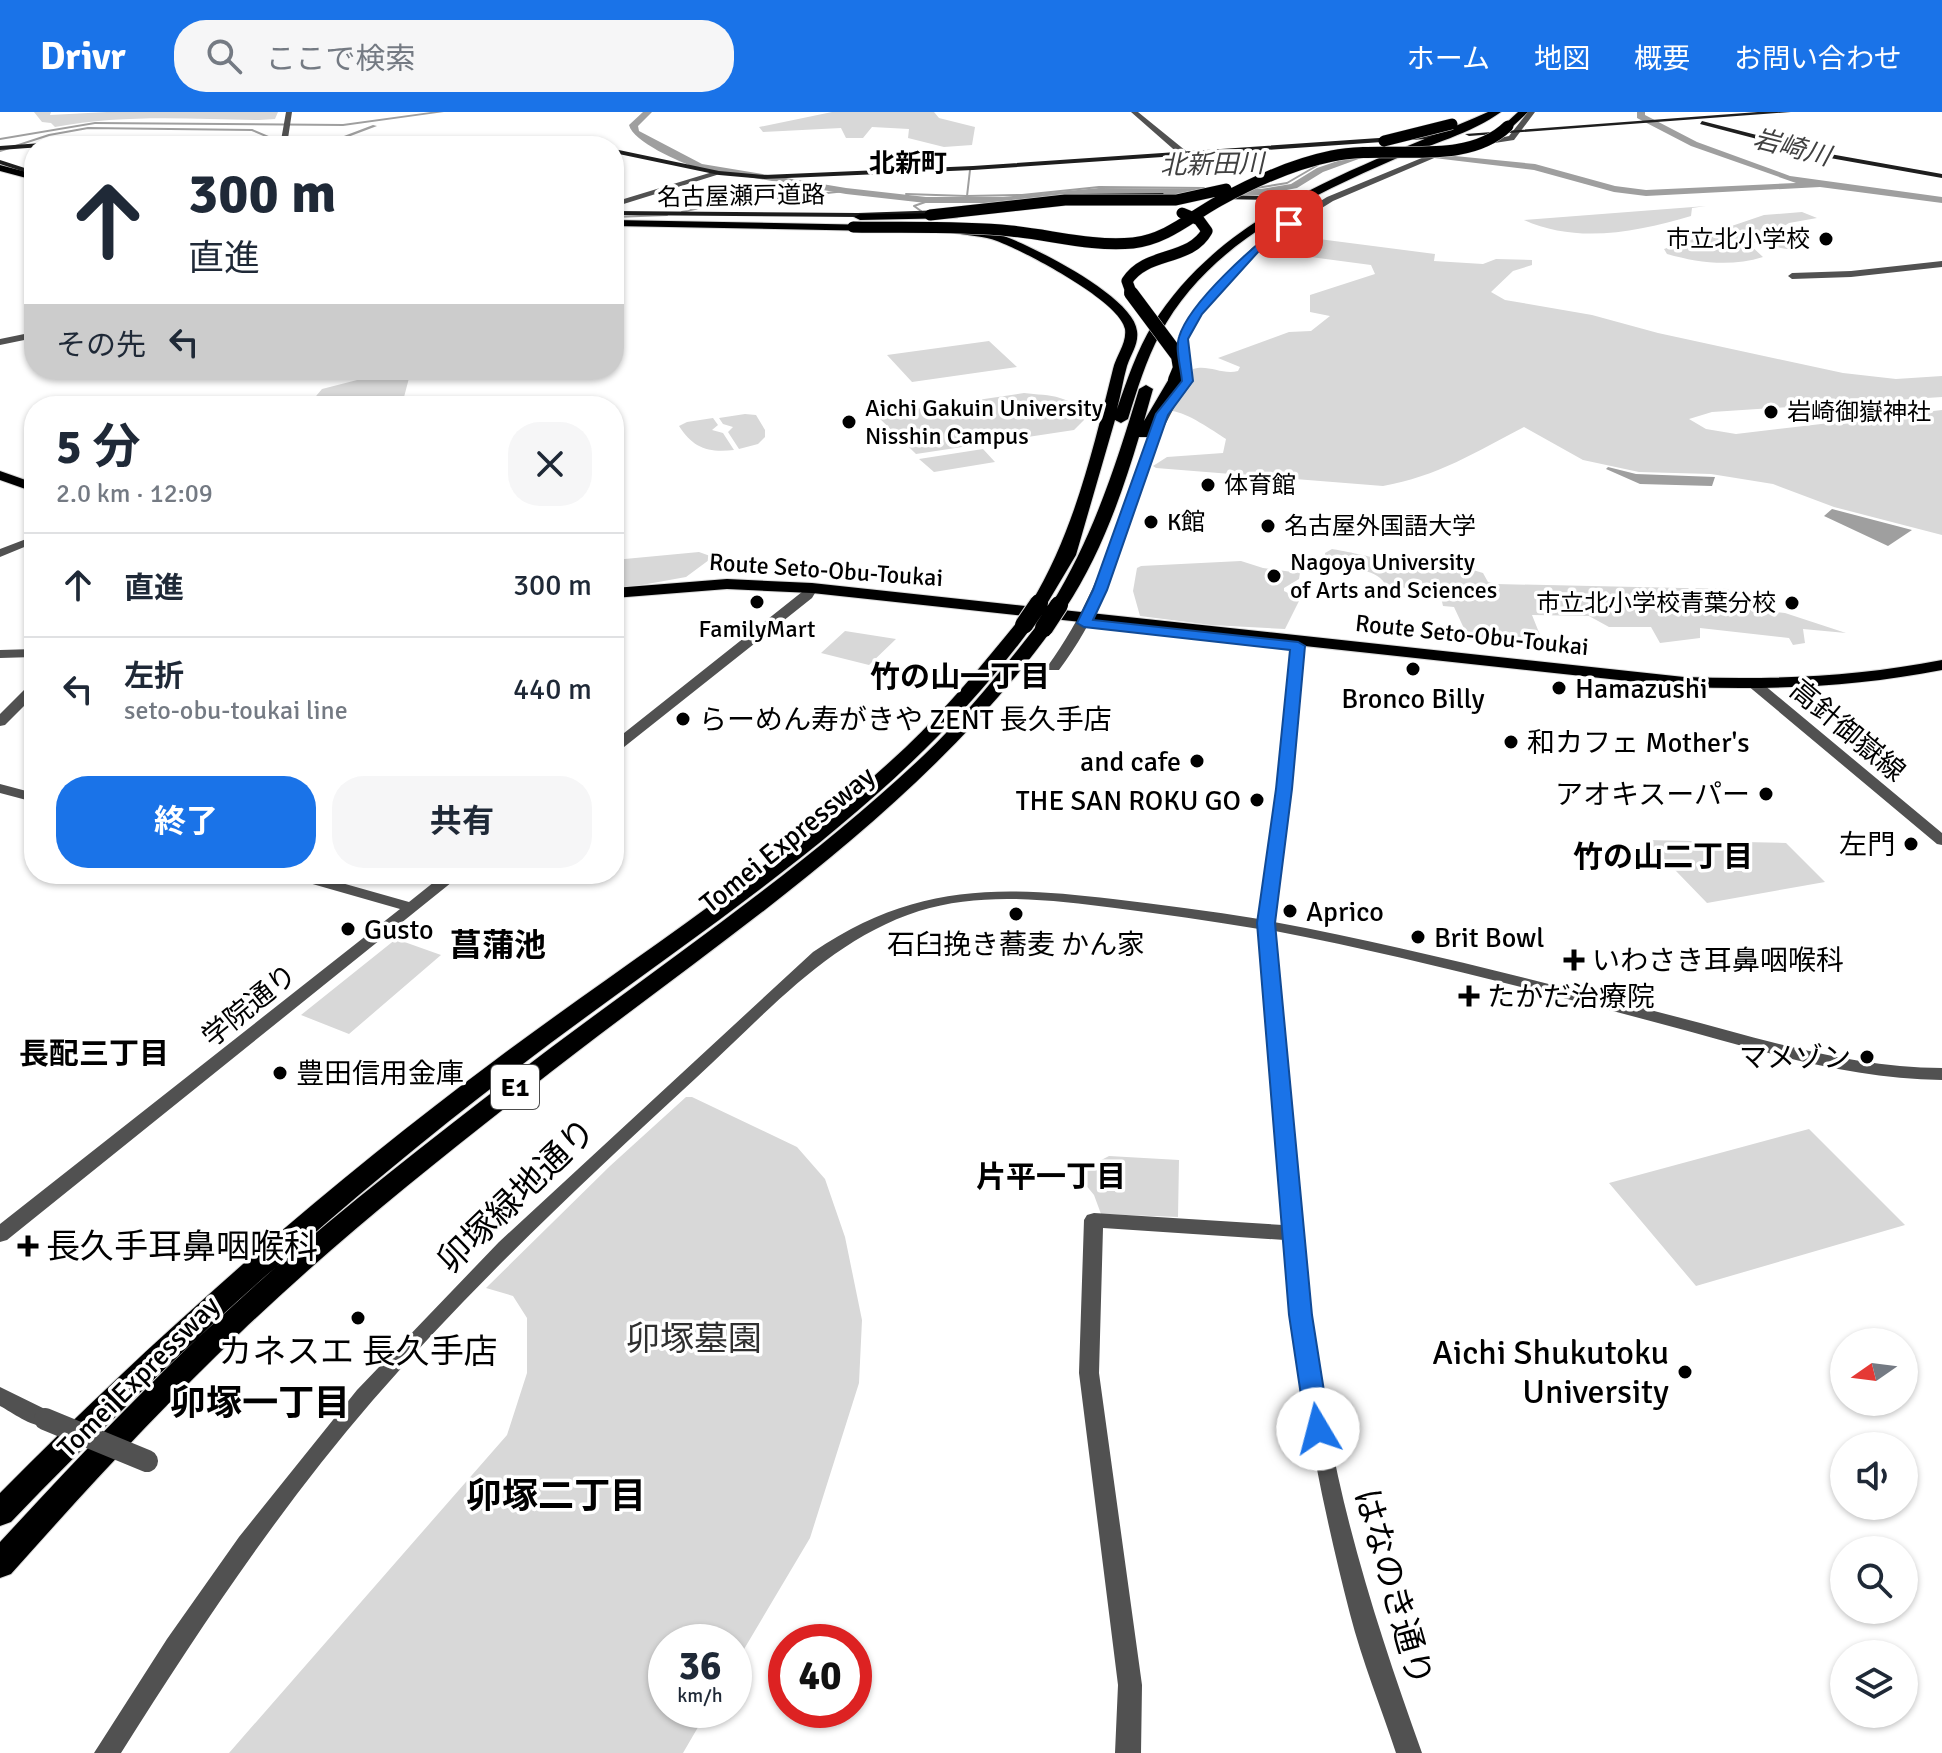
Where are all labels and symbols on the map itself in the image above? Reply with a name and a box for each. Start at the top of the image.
water label: 岩崎川 [1750,123,1836,174]
district label: 北新町 [869,148,947,180]
water label: 北新田川 [1160,148,1267,182]
street label: 名古屋瀬戸道路 [657,180,825,212]
pin [1255,190,1323,258]
place label: 市立北小学校 [1666,224,1810,254]
marker: 市立北小学校 [1817,230,1835,248]
place label: Aichi Gakuin University Nisshin Campus [865,393,1103,451]
place label: 岩崎御嶽神社 [1787,397,1931,427]
marker: 岩崎御嶽神社 [1762,403,1780,421]
marker: Aichi Gakuin University Nisshin Campus [840,413,858,431]
place label: 体育館 [1224,470,1296,500]
marker: 体育館 [1199,476,1217,494]
place label: K館 [1167,507,1205,537]
place label: 名古屋外国語大学 [1284,511,1476,541]
marker: K館 [1142,513,1160,531]
marker: 名古屋外国語大学 [1259,517,1277,535]
street label: Route Seto-Obu-Toukai [708,547,944,593]
place label: Nagoya University of Arts and Sciences [1290,547,1497,605]
marker: Nagoya University of Arts and Sciences [1265,567,1283,585]
place label: 市立北小学校青葉分校 [1536,588,1776,618]
marker: FamilyMart [748,593,766,611]
marker: 市立北小学校青葉分校 [1783,594,1801,612]
street label: Route Seto-Obu-Toukai [1354,608,1590,662]
place label: FamilyMart [699,614,815,644]
district label: 竹の山一丁目 [870,659,1050,696]
marker: Bronco Billy [1404,660,1422,678]
place label: Hamazushi [1575,672,1708,706]
street label: 高針御嶽線 [1783,673,1912,789]
marker: Hamazushi [1550,679,1568,697]
place label: Bronco Billy [1341,682,1485,716]
place label: らーめん寿がきや ZENT 長久手店 [699,703,1112,737]
marker: らーめん寿がきや ZENT 長久手店 [674,710,692,728]
place label: 和カフェ Mother's [1527,726,1749,760]
marker: 和カフェ Mother's [1502,733,1520,751]
place label: and cafe [1080,745,1181,779]
marker: and cafe [1188,752,1206,770]
street label: Tomei Expressway [693,759,882,921]
place label: アオキスーパー [1555,778,1750,812]
place label: THE SAN ROKU GO [1016,784,1241,818]
marker: アオキスーパー [1757,785,1775,803]
marker: THE SAN ROKU GO [1248,791,1266,809]
place label: 左門 [1839,828,1895,862]
marker: 左門 [1902,835,1920,853]
district label: 竹の山二丁目 [1573,839,1753,876]
place label: Aprico [1306,895,1384,929]
marker: Aprico [1281,902,1299,920]
marker: 石臼挽き蕎麦 かん家 [1007,905,1025,923]
place label: Gusto [364,913,434,947]
marker: Gusto [339,920,357,938]
place label: Brit Bowl [1434,921,1544,955]
district label: 菖蒲池 [450,926,546,965]
place label: 石臼挽き蕎麦 かん家 [887,928,1145,962]
marker: Brit Bowl [1409,928,1427,946]
place label: いわさき耳鼻咽喉科 [1592,944,1844,978]
marker: いわさき耳鼻咽喉科 [1563,949,1585,971]
street label: 学院通り [195,957,304,1054]
place label: たかだ治療院 [1487,980,1655,1014]
marker: たかだ治療院 [1458,985,1480,1007]
district label: 長配三丁目 [19,1036,169,1073]
place label: マメゾン [1739,1041,1851,1075]
marker: マメゾン [1858,1048,1876,1066]
place label: 豊田信用金庫 [296,1057,464,1091]
marker: 豊田信用金庫 [271,1064,289,1082]
road number: E1 [491,1065,539,1109]
street label: 卯塚緑地通り [429,1110,605,1282]
district label: 片平一丁目 [976,1159,1126,1196]
place label: 長久手耳鼻咽喉科 [46,1226,318,1268]
marker: 長久手耳鼻咽喉科 [17,1235,39,1257]
street label: Tomei Expressway [51,1289,227,1465]
marker: カネスエ 長久手店 [349,1309,367,1327]
park label: 卯塚墓園 [626,1318,762,1360]
north arrow [1830,1328,1918,1416]
place label: カネスエ 長久手店 [218,1331,498,1373]
place label: Aichi Shukutoku University [1432,1332,1669,1413]
marker: Aichi Shukutoku University [1676,1363,1694,1381]
district label: 卯塚一丁目 [170,1381,350,1426]
position arrow [1276,1387,1360,1471]
district label: 卯塚二丁目 [466,1474,646,1519]
street label: はなのき通り [1345,1484,1441,1691]
speed limit sign: 40 [768,1624,872,1728]

